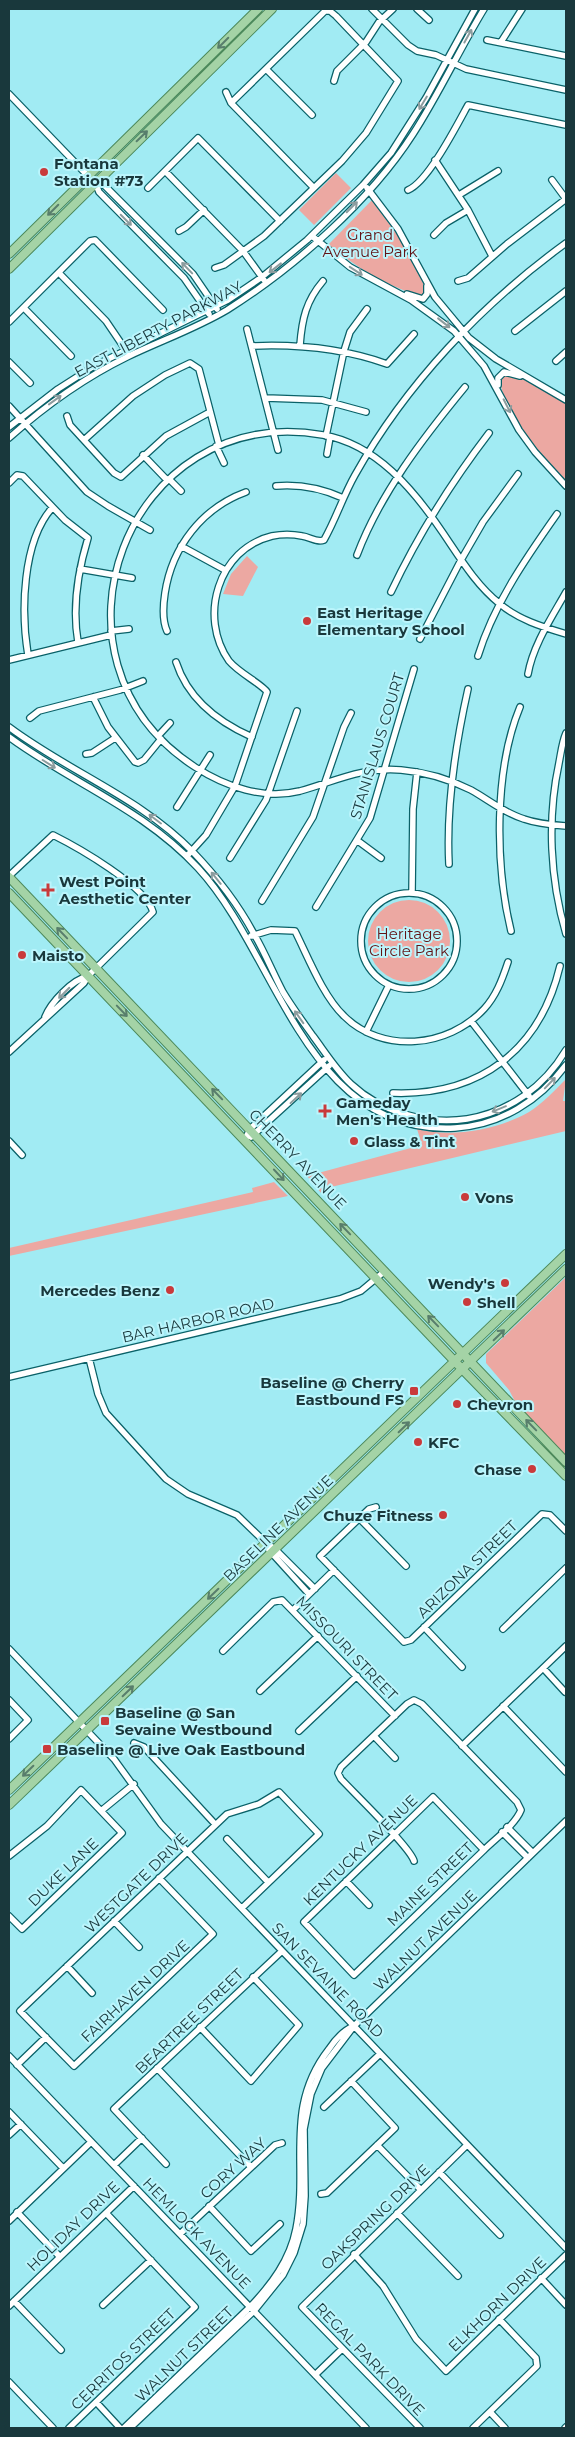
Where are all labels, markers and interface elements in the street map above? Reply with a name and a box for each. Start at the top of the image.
one-way arrow [464,29,473,44]
one-way arrow [217,37,229,49]
one-way arrow [418,95,428,110]
one-way arrow [136,130,149,142]
place label: Fontana Station #73 [54,154,144,190]
marker: Fontana Station #73 [38,166,50,178]
one-way arrow [346,201,358,213]
one-way arrow [47,204,60,216]
one-way arrow [120,213,132,226]
park label: Grand Avenue Park [323,225,417,261]
one-way arrow [181,262,193,274]
one-way arrow [269,262,282,273]
one-way arrow [349,266,363,276]
street label: EAST LIBERTY PARKWAY [71,276,246,381]
one-way arrow [437,317,450,328]
one-way arrow [48,395,62,405]
one-way arrow [502,398,512,413]
place label: East Heritage Elementary School [317,603,465,639]
marker: East Heritage Elementary School [301,615,313,627]
street label: STANISLAUS COURT [346,670,408,822]
one-way arrow [42,760,56,770]
one-way arrow [148,814,162,824]
place label: West Point Aesthetic Center [58,872,192,908]
one-way arrow [211,872,222,885]
marker: West Point Aesthetic Center [41,883,55,897]
park label: Heritage Circle Park [369,924,449,960]
one-way arrow [56,927,68,939]
place label: Maisto [32,946,84,965]
marker: Maisto [16,949,28,961]
one-way arrow [57,987,70,999]
one-way arrow [116,1005,128,1017]
one-way arrow [294,1010,304,1024]
one-way arrow [544,1078,556,1090]
one-way arrow [211,1088,223,1101]
one-way arrow [289,1092,302,1104]
place label: Gameday Men's Health [336,1093,438,1129]
marker: Gameday Men's Health [318,1104,332,1118]
street label: CHERRY AVENUE [245,1105,351,1213]
one-way arrow [492,1105,507,1115]
place label: Glass & Tint [364,1132,456,1151]
marker: Glass & Tint [348,1135,360,1147]
one-way arrow [273,1169,285,1182]
place label: Vons [474,1188,514,1207]
marker: Vons [459,1191,471,1203]
one-way arrow [339,1223,351,1235]
place label: Wendy's [428,1274,495,1293]
marker: Wendy's [499,1277,511,1289]
place label: Mercedes Benz [40,1281,160,1300]
marker: Mercedes Benz [164,1284,176,1296]
street label: BAR HARBOR ROAD [120,1293,276,1347]
place label: Shell [477,1293,516,1312]
marker: Shell [461,1296,473,1308]
one-way arrow [427,1315,439,1328]
one-way arrow [493,1329,505,1341]
place label: Baseline @ Cherry Eastbound FS [260,1373,405,1409]
marker: Baseline @ Cherry Eastbound FS [408,1385,420,1397]
place label: Chevron [467,1395,533,1414]
marker: Chevron [451,1398,463,1410]
one-way arrow [525,1419,537,1431]
one-way arrow [398,1421,410,1433]
place label: KFC [428,1433,460,1452]
marker: KFC [412,1436,424,1448]
place label: Chase [474,1460,522,1479]
marker: Chase [526,1463,538,1475]
street label: BASELINE AVENUE [219,1471,337,1585]
place label: Chuze Fitness [323,1506,433,1525]
marker: Chuze Fitness [437,1509,449,1521]
street label: ARIZONA STREET [413,1516,522,1622]
one-way arrow [207,1588,219,1600]
street label: MISSOURI STREET [292,1592,402,1705]
one-way arrow [121,1685,134,1697]
place label: Baseline @ San Sevaine Westbound [115,1703,272,1739]
marker: Baseline @ San Sevaine Westbound [99,1715,111,1727]
place label: Baseline @ Live Oak Eastbound [57,1740,305,1759]
marker: Baseline @ Live Oak Eastbound [41,1743,53,1755]
one-way arrow [22,1765,34,1777]
street label: KENTUCKY AVENUE [299,1790,421,1910]
street label: WESTGATE DRIVE [80,1829,192,1937]
street label: DUKE LANE [24,1834,102,1910]
street label: MAINE STREET [383,1838,478,1930]
street label: WALNUT AVENUE [369,1886,481,1994]
street label: SAN SEVAINE ROAD [268,1918,388,2042]
street label: FAIRHAVEN DRIVE [77,1936,193,2046]
street label: BEARTREE STREET [131,1964,247,2078]
street label: CORY WAY [196,2133,270,2203]
street label: OAKSPRING DRIVE [316,2160,434,2274]
street label: HEMLOCK AVENUE [139,2173,255,2293]
street label: HOLIDAY DRIVE [23,2177,123,2275]
street label: ELKHORN DRIVE [444,2252,550,2356]
street label: REGAL PARK DRIVE [311,2298,429,2420]
street label: WALNUT STREET [131,2302,237,2406]
street label: CERRITOS STREET [67,2304,180,2414]

